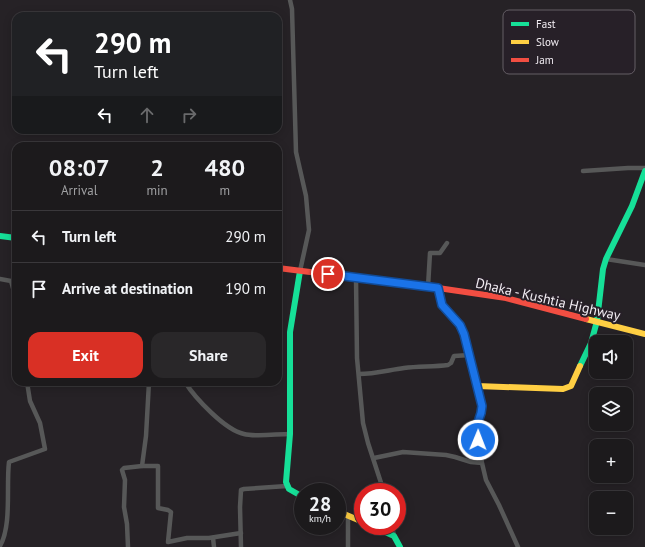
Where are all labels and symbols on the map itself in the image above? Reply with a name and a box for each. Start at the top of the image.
legend [503,10,635,74]
text: Fast [536,17,556,31]
text: Slow [536,35,559,49]
text: Jam [535,53,554,67]
pin [311,257,345,291]
street label: Dhaka - Kushtia Highway [474,274,623,325]
position arrow [457,419,499,461]
speed limit sign: 30 [354,483,406,535]

